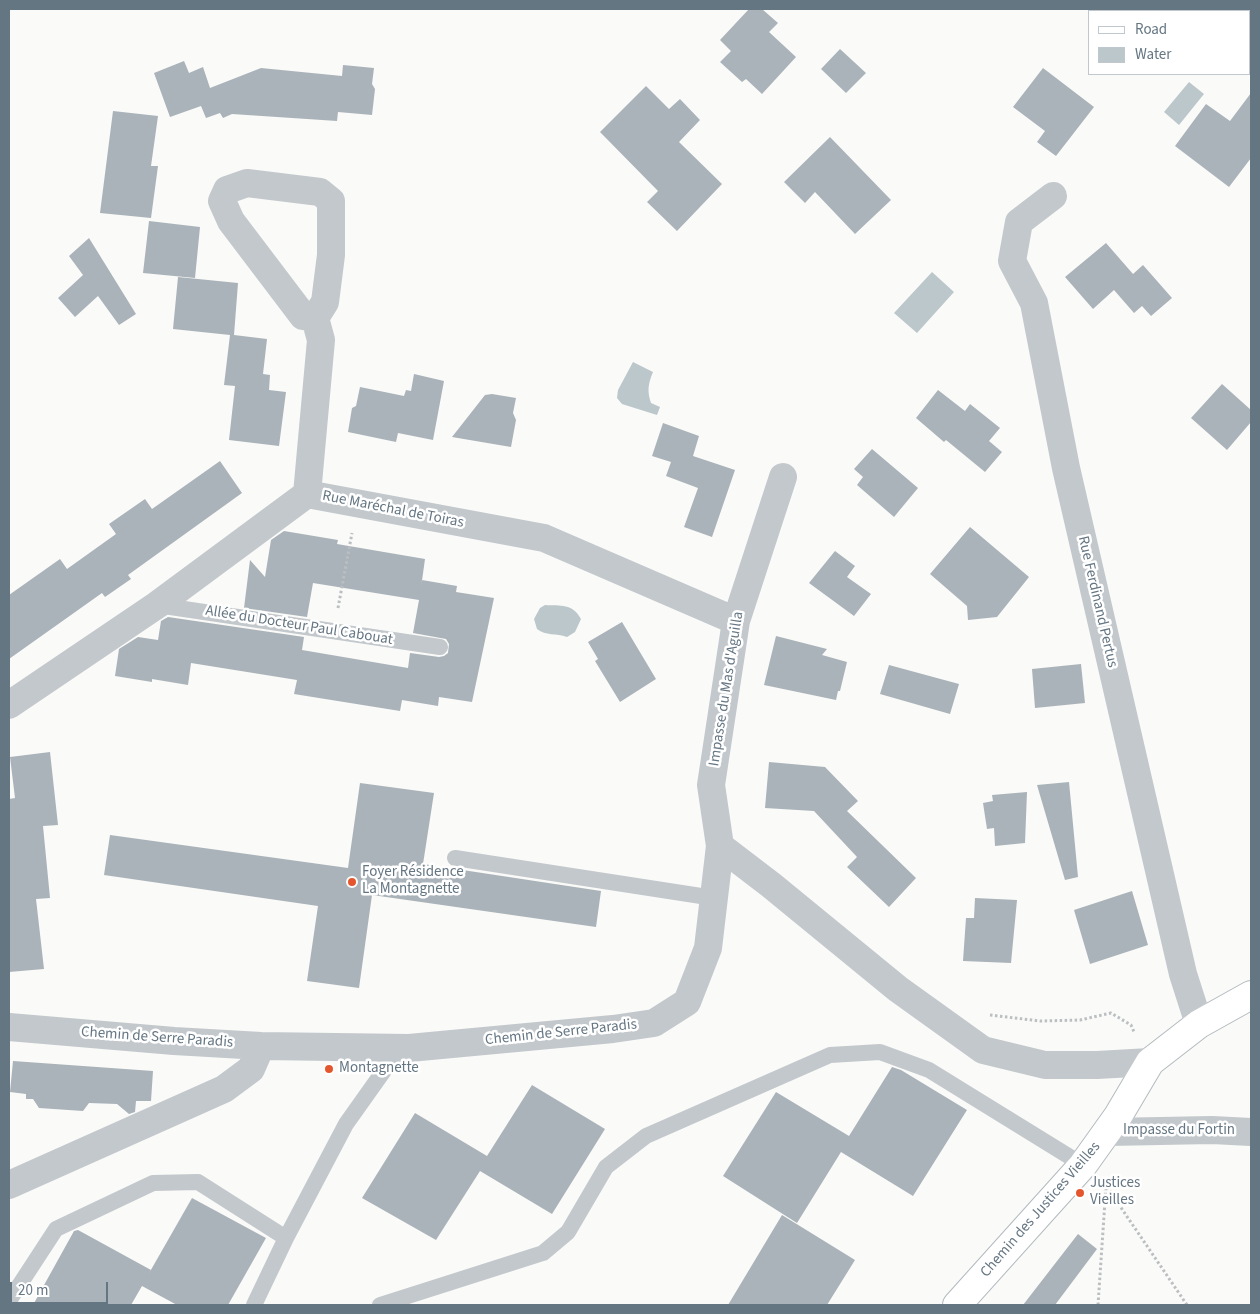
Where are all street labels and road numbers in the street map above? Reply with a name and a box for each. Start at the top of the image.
street label: Rue Maréchal de Toiras [321,487,465,533]
street label: Rue Ferdinand Pertus [1073,534,1121,670]
street label: Allée du Docteur Paul Cabouat [204,602,394,650]
street label: Impasse du Mas d'Aguilla [706,610,748,768]
street label: Chemin de Serre Paradis [484,1016,638,1050]
street label: Chemin de Serre Paradis [80,1024,234,1052]
street label: Impasse du Fortin [1123,1122,1235,1140]
street label: Chemin des Justices Vieilles [977,1139,1105,1281]

